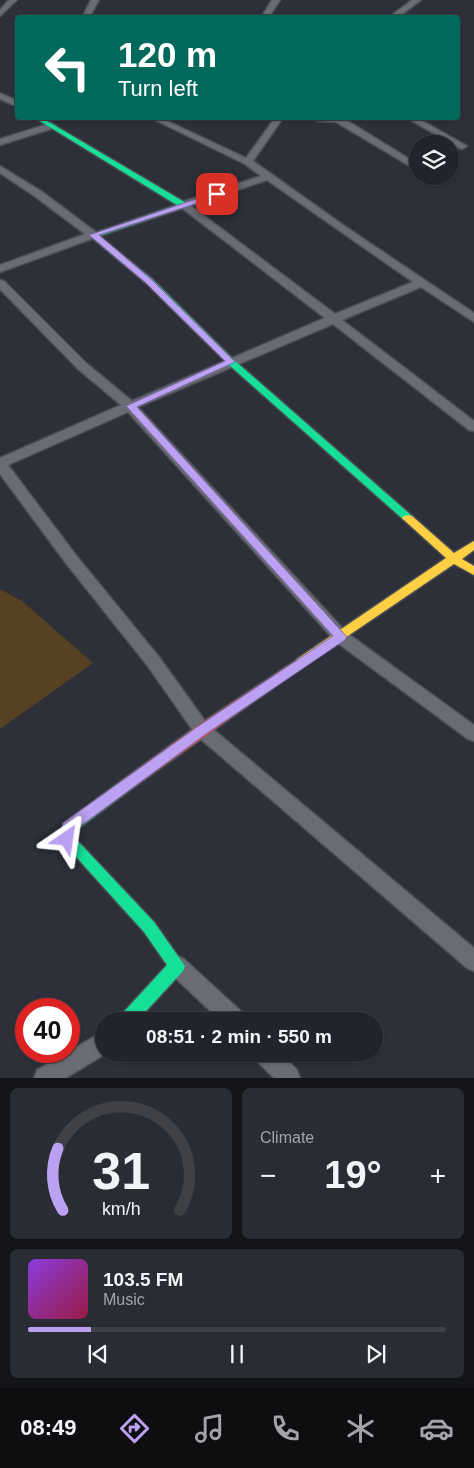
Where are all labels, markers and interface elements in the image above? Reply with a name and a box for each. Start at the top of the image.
icon: left [35,35,100,100]
text: 120 m [118,35,217,74]
text: Turn left [118,76,198,101]
map controls [409,135,459,185]
button: layers [409,135,459,185]
pin [196,173,238,215]
icon: arrive [203,180,231,208]
position arrow [40,812,92,864]
speed limit sign: 40 [15,998,80,1063]
text: 08:51 · 2 min · 550 m [146,1026,332,1047]
text: Climate [260,1129,314,1146]
text: 31 [92,1142,150,1200]
text: 19° [324,1154,382,1196]
text: − [260,1160,276,1191]
text: + [430,1160,446,1191]
text: km/h [102,1199,140,1219]
text: 103.5 FM [103,1269,183,1290]
text: Music [103,1291,145,1308]
icon: previous [84,1340,112,1368]
icon: pause [223,1340,251,1368]
icon: next [362,1340,390,1368]
icon: directions [117,1411,152,1446]
icon: music [192,1411,227,1446]
icon: phone [268,1411,303,1446]
icon: climate [343,1411,378,1446]
icon: car [419,1411,454,1446]
text: 08:49 [20,1415,77,1440]

